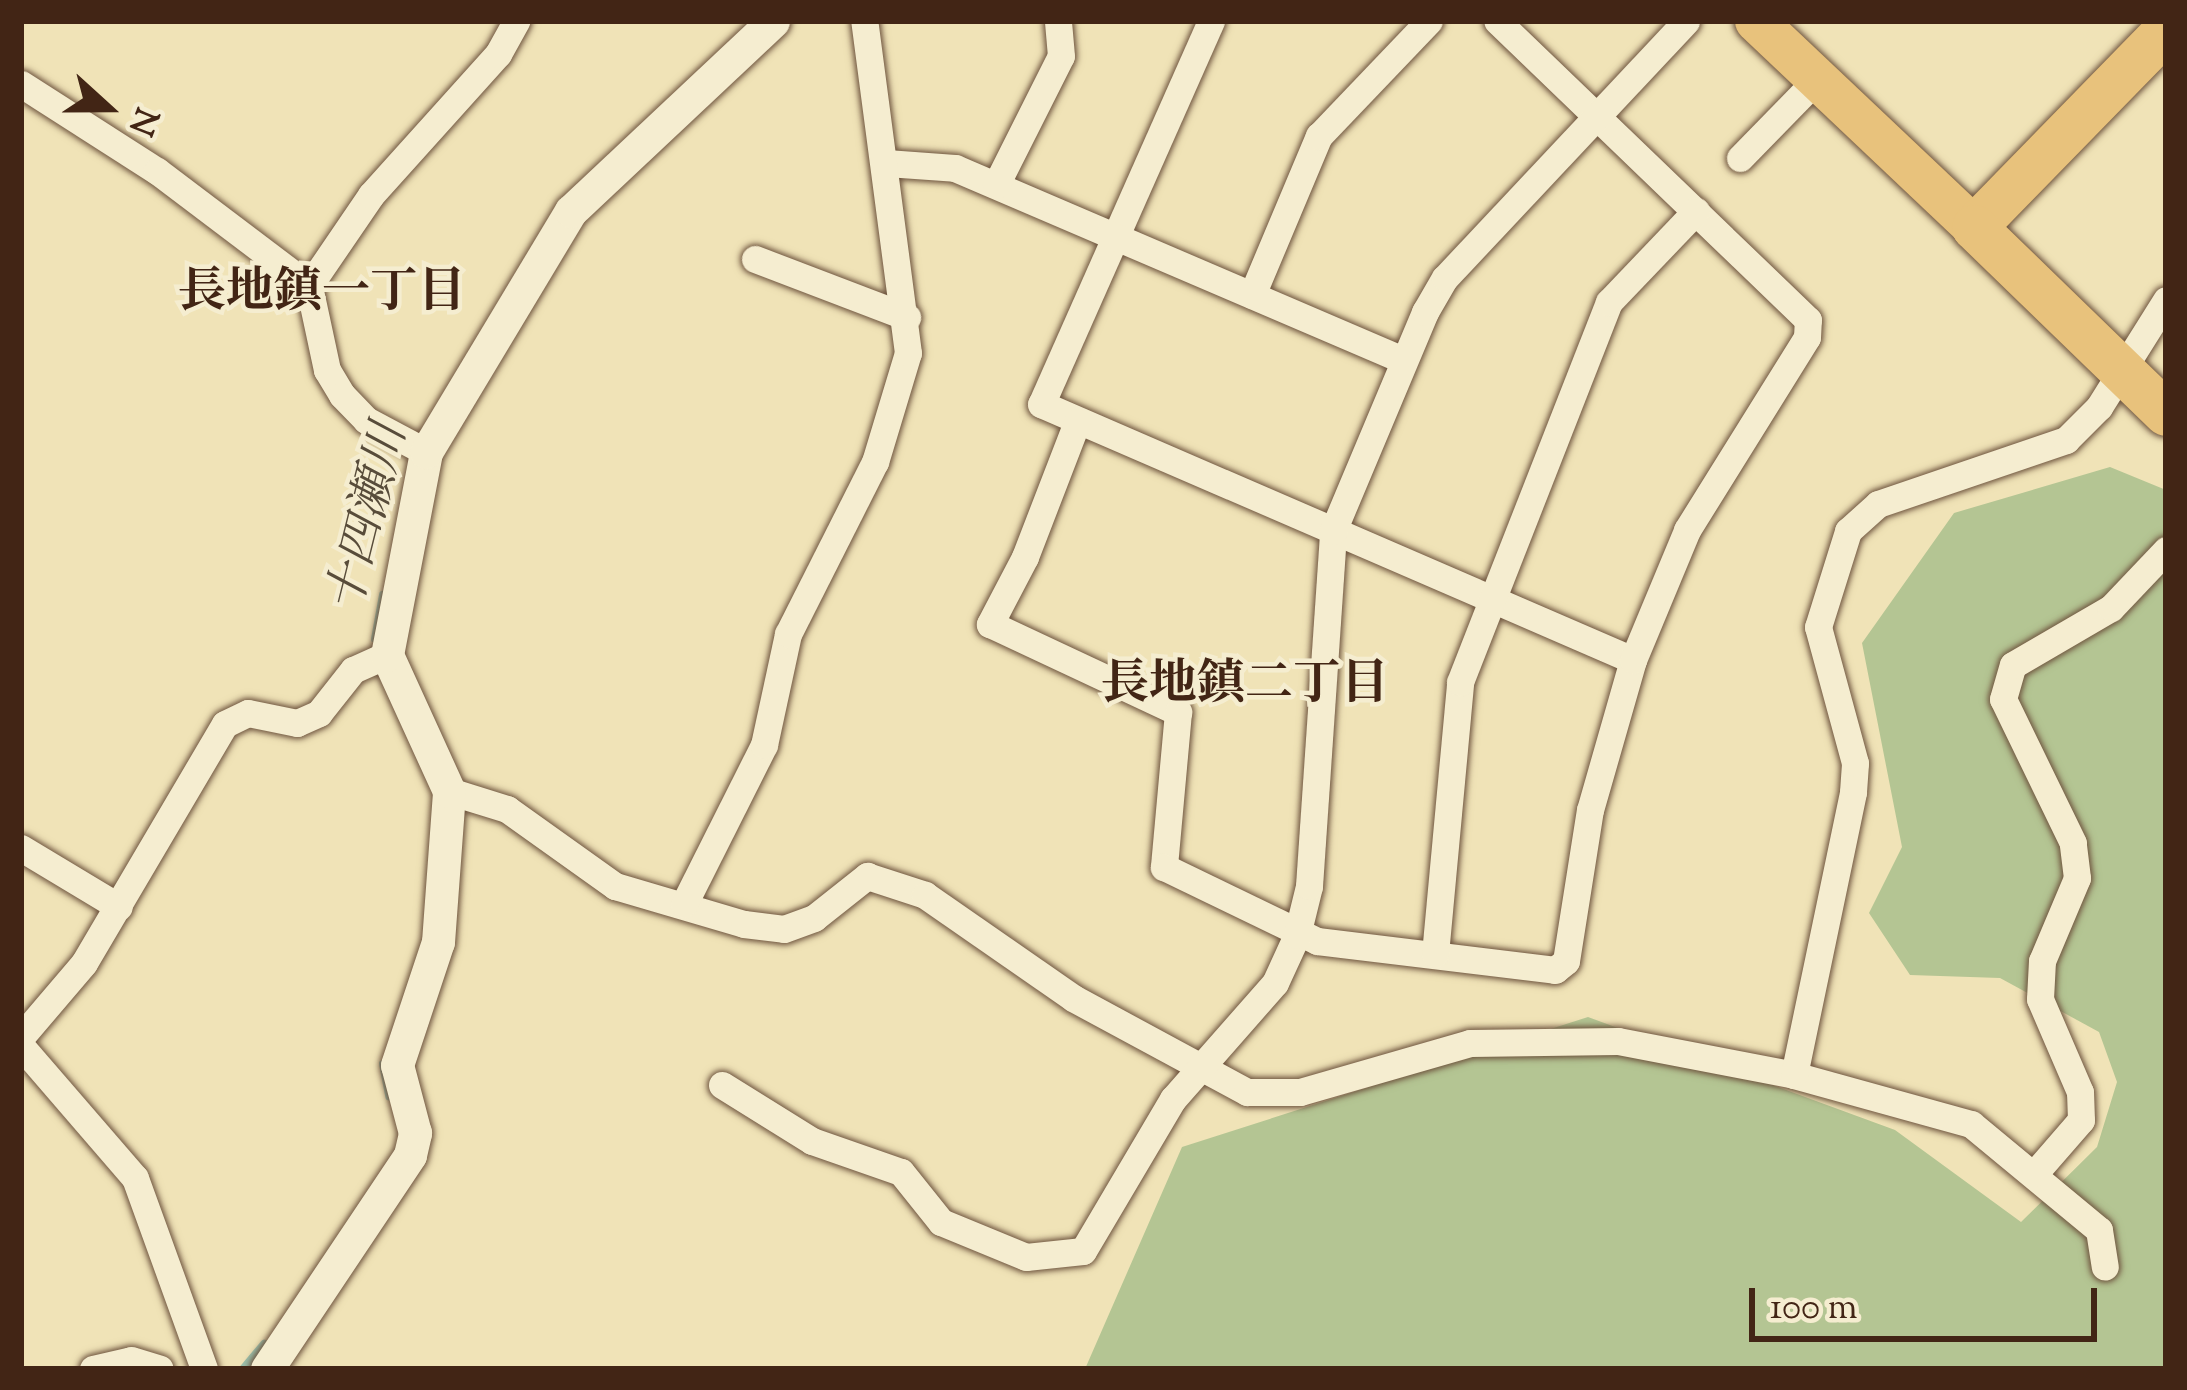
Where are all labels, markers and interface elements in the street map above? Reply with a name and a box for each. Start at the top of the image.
north arrow [48,48,168,168]
text: N [114,100,169,142]
district label: 長地鎮一丁目 [178,266,466,324]
water label: 十四瀬川 [319,419,421,619]
district label: 長地鎮二丁目 [1101,658,1389,716]
scale bar [1755,1264,2103,1338]
text: 100 m [1770,1283,1857,1335]

